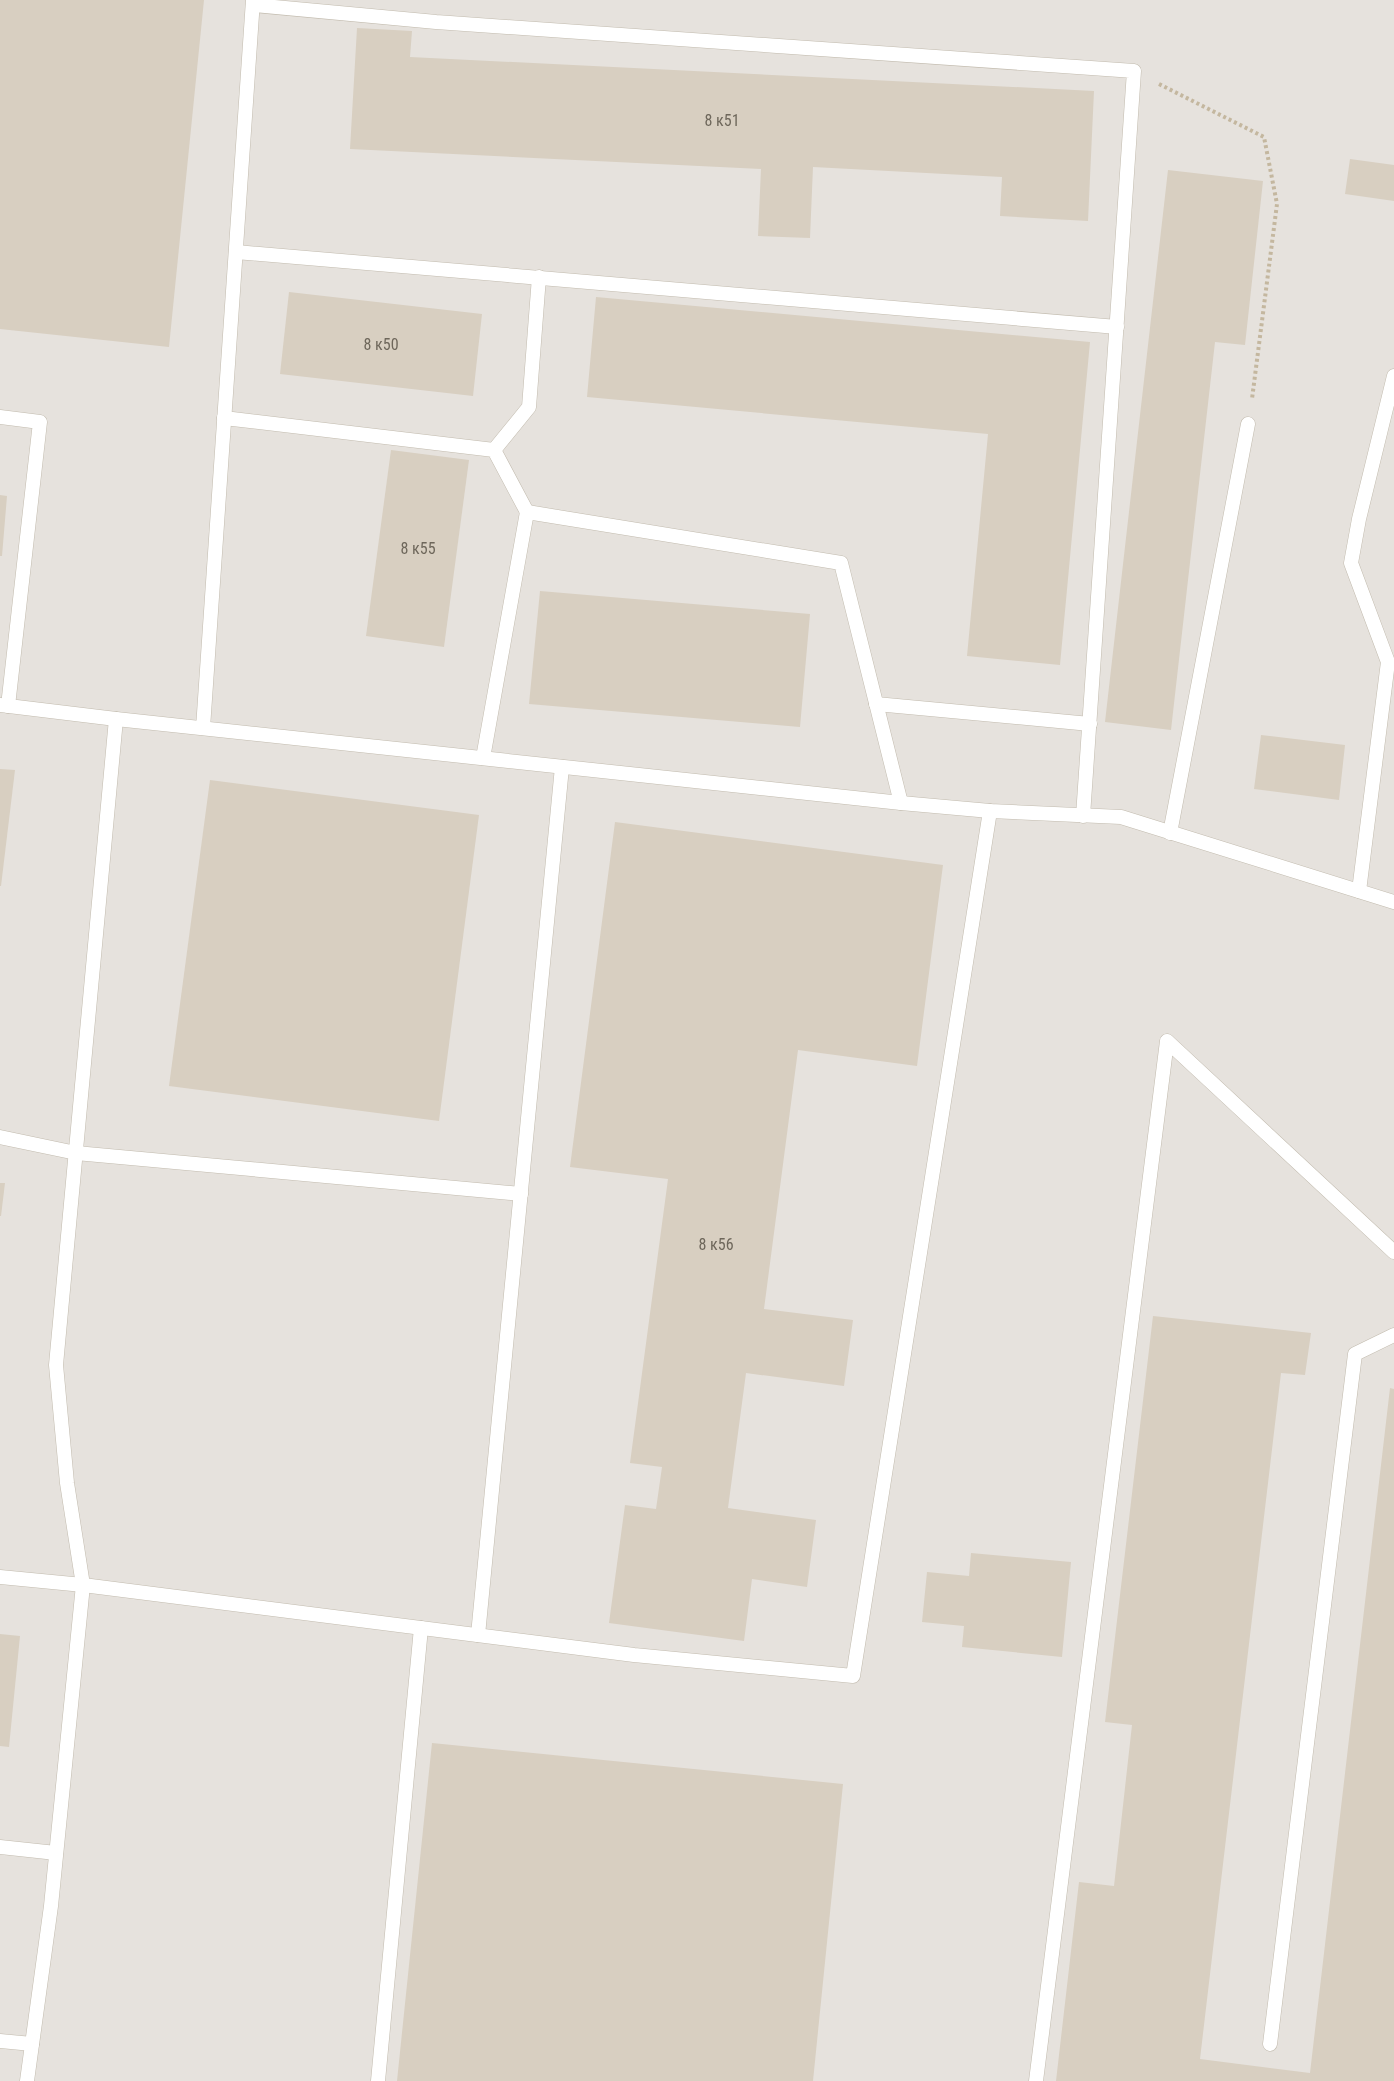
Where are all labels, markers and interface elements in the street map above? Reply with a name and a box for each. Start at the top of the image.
house number: 8 к51 [704,111,740,130]
house number: 8 к50 [363,335,399,354]
house number: 8 к55 [400,539,436,558]
house number: 8 к56 [698,1235,734,1254]

